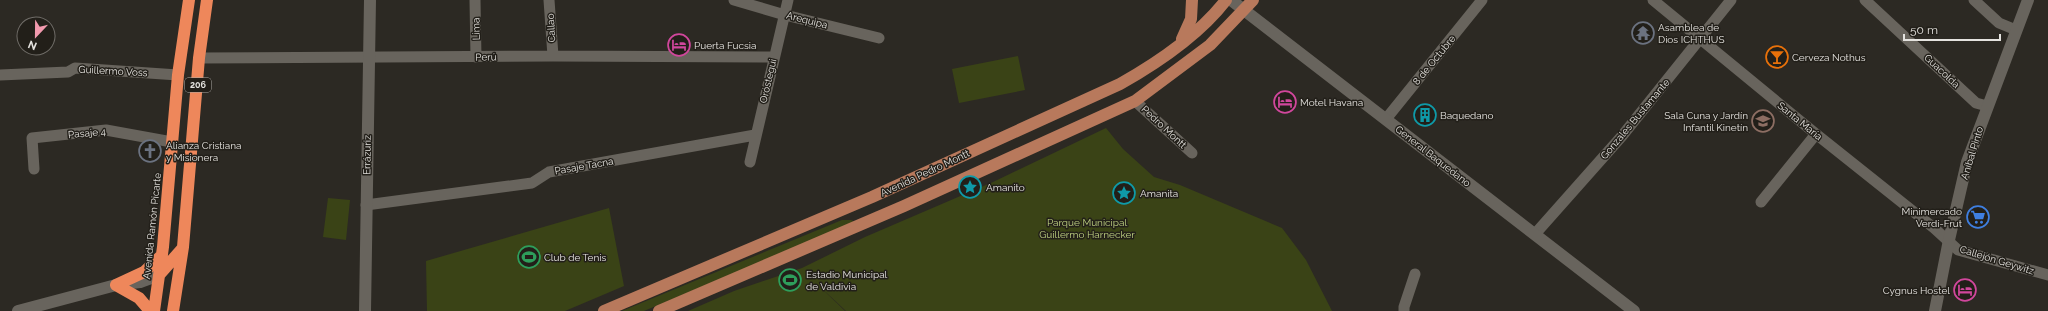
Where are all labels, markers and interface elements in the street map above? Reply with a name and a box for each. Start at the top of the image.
street label: Arequipa [785,10,829,30]
street label: Callao [545,13,557,43]
north arrow [16,16,56,56]
scale bar [1904,16,2000,42]
street label: Lima [470,18,482,40]
temple icon: Asamblea de Dios ICHTHUS [1630,20,1656,46]
place label: Asamblea de Dios ICHTHUS [1658,22,1724,45]
text: 50 m [1910,23,1938,37]
hotel icon: Puerta Fucsia [666,32,692,58]
street label: 8 de Octubre [1411,33,1457,87]
text: N [26,37,39,52]
place label: Puerta Fucsia [694,40,756,51]
bar icon: Cerveza Nothus [1764,44,1790,70]
street label: Perú [475,51,497,63]
place label: Cerveza Nothus [1792,52,1866,63]
street label: Guacolda [1922,52,1962,90]
street label: Oróstegui [758,58,778,104]
street label: Guillermo Voss [78,64,148,78]
street label: Gonzales Bustamante [1598,77,1672,161]
road number: 206 [185,78,211,92]
hotel icon: Motel Havana [1272,89,1298,115]
place label: Motel Havana [1300,97,1363,108]
street label: Santa María [1776,100,1824,142]
building icon: Baquedano [1412,102,1438,128]
street label: Pedro Montt [1139,103,1189,151]
school or university icon: Sala Cuna y Jardín Infantil Kinetín [1750,108,1776,134]
place label: Baquedano [1440,110,1494,121]
place label: Sala Cuna y Jardín Infantil Kinetín [1664,110,1748,133]
street label: General Baquedano [1393,123,1473,189]
street label: Aníbal Pinto [1959,125,1985,181]
street label: Pasaje 4 [68,126,107,140]
street label: Errázuriz [361,135,373,175]
church icon: Alianza Cristiana y Misionera [137,138,163,164]
place label: Alianza Cristiana y Misionera [166,140,242,163]
street label: Avenida Pedro Montt [879,147,972,198]
street label: Pasaje Tacna [554,155,614,177]
street label: Avenida Ramón Picarte [141,172,163,280]
place icon: Amanito [957,174,983,200]
place icon: Amanita [1111,180,1137,206]
place label: Amanito [986,182,1025,193]
place label: Amanita [1140,188,1178,199]
supermarket icon: Minimercado Verdi-Frut [1965,204,1991,230]
place label: Minimercado Verdi-Frut [1902,206,1963,229]
park label: Parque Municipal Guillermo Harnecker [1039,217,1135,240]
street label: Callejón Geywitz [1959,243,2036,277]
sports icon: Club de Tenis [516,244,542,270]
place label: Club de Tenis [544,252,606,263]
sports icon: Estadio Municipal de Valdivia [777,267,803,293]
place label: Estadio Municipal de Valdivia [806,269,888,292]
hotel icon: Cygnus Hostel [1952,277,1978,303]
place label: Cygnus Hostel [1883,285,1950,296]

